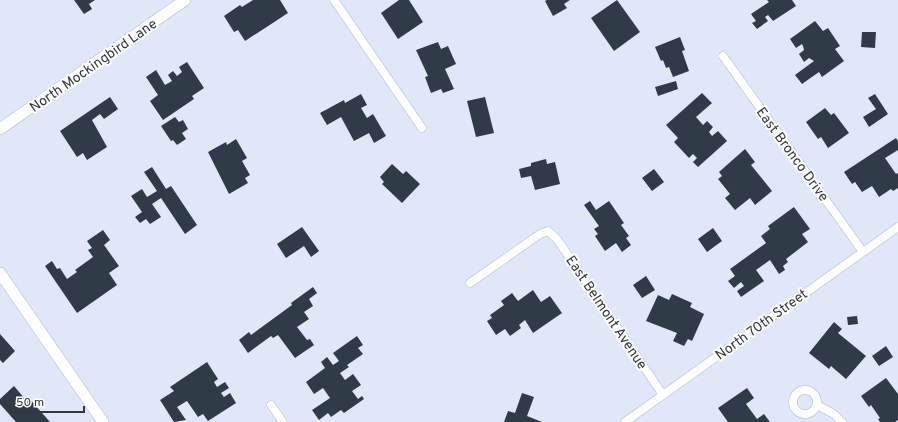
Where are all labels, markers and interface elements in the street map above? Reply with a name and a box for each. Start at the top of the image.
street label: North Mockingbird Lane [27,16,161,117]
street label: East Bronco Drive [752,104,832,205]
street label: East Belmont Avenue [561,253,650,373]
street label: North 70th Street [713,286,811,364]
scale bar [10,388,84,414]
text: 50 m [16,395,44,411]

